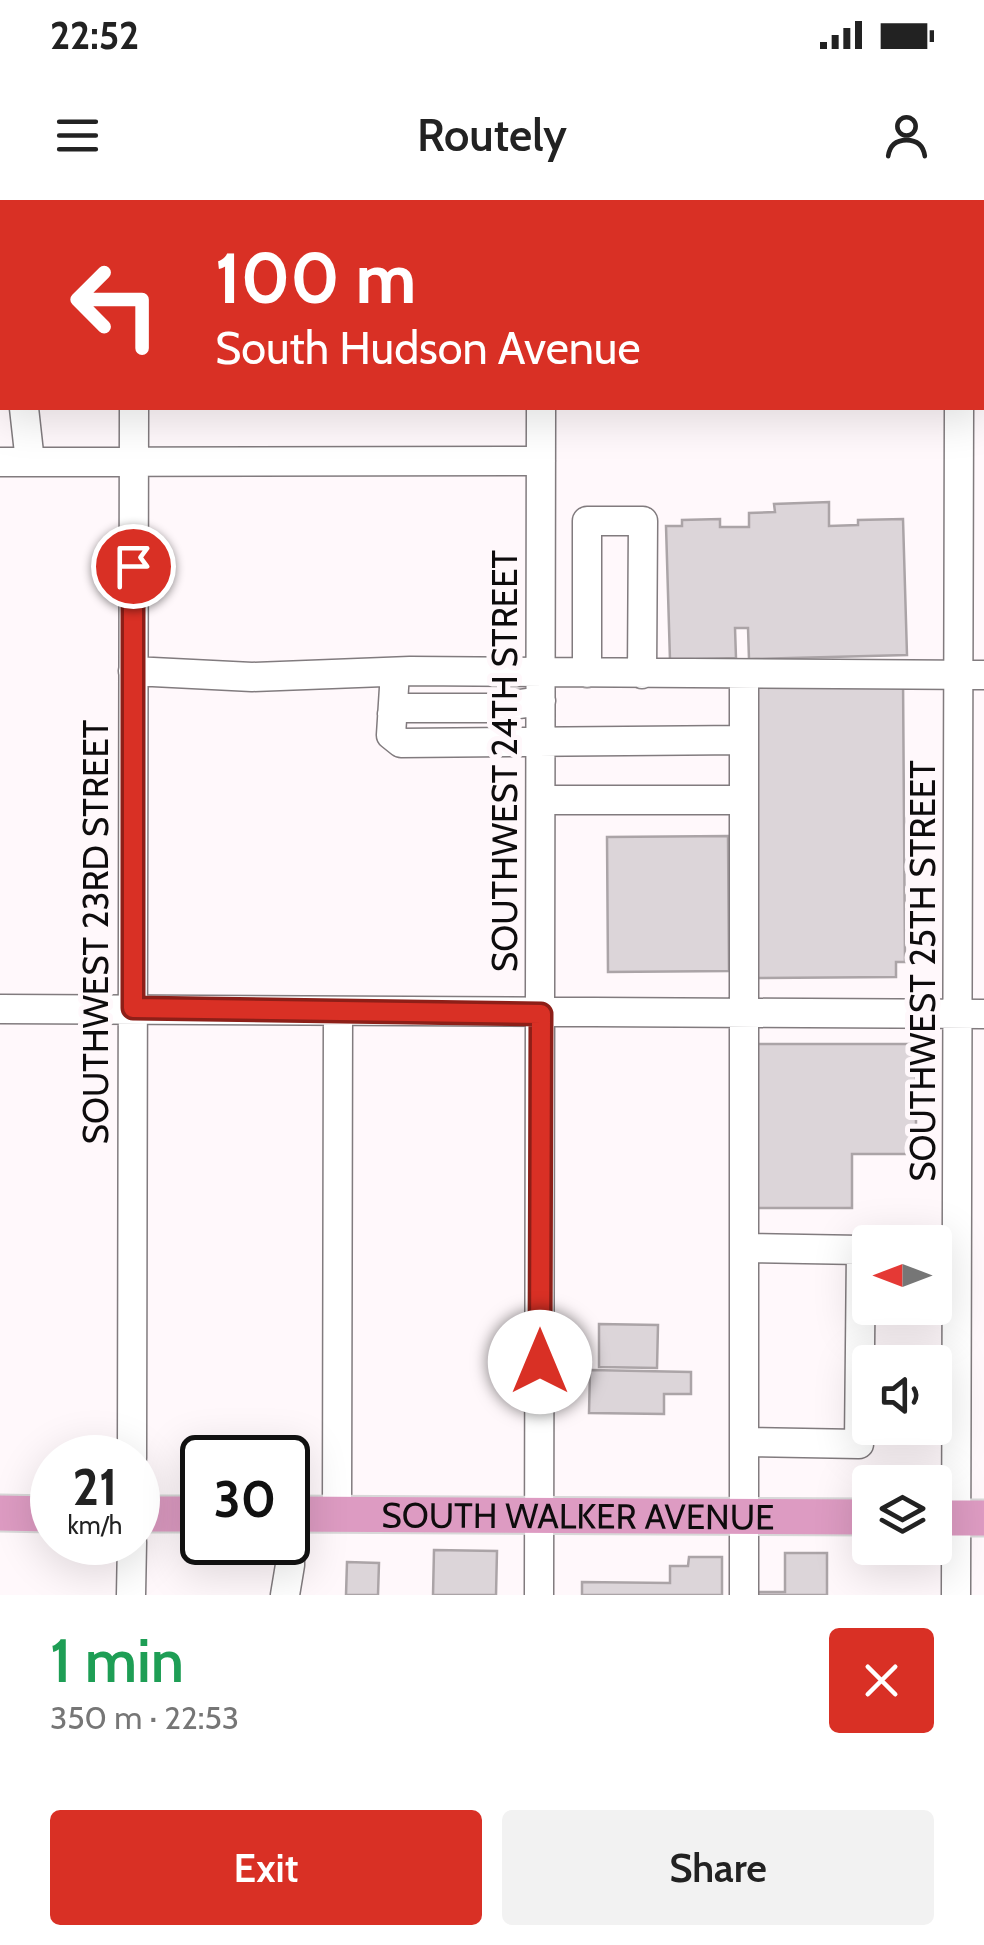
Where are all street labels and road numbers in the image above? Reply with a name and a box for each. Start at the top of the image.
street label: SOUTHWEST 24TH STREET [483,549,526,972]
street label: SOUTHWEST 23RD STREET [74,719,117,1144]
street label: SOUTHWEST 25TH STREET [901,760,944,1182]
street label: SOUTH WALKER AVENUE [381,1493,775,1538]

